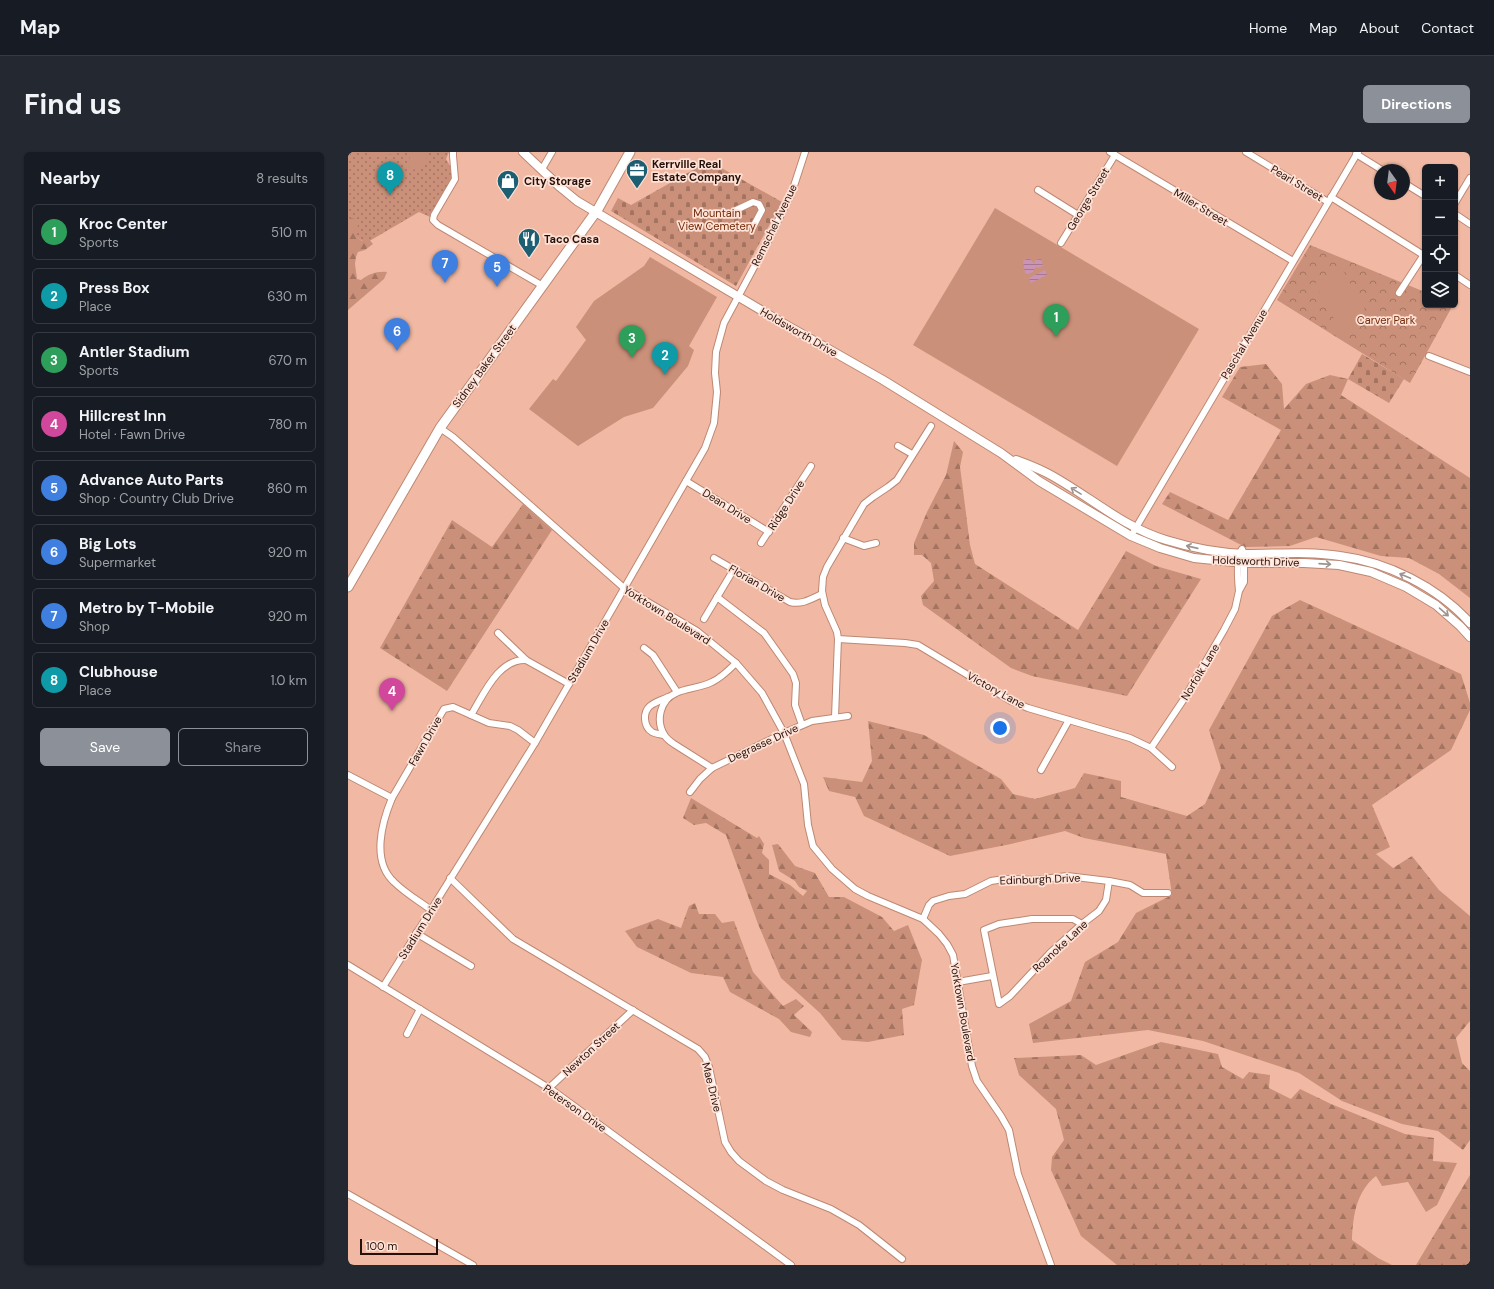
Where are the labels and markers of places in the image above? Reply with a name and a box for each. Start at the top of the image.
office icon: Kerrville Real Estate Company [624,157,650,190]
place label: Kerrville Real Estate Company [652,157,741,184]
pin: 8 [377,162,403,195]
shop icon: City Storage [495,168,521,201]
place label: City Storage [524,174,591,188]
restaurant icon: Taco Casa [516,226,542,259]
place label: Taco Casa [544,232,599,246]
pin: 7 [432,250,458,283]
pin: 5 [484,254,510,287]
pin: 1 [1043,304,1069,337]
pin: 6 [384,318,410,351]
pin: 3 [619,325,645,358]
pin: 2 [652,342,678,375]
pin: 4 [379,678,405,711]

